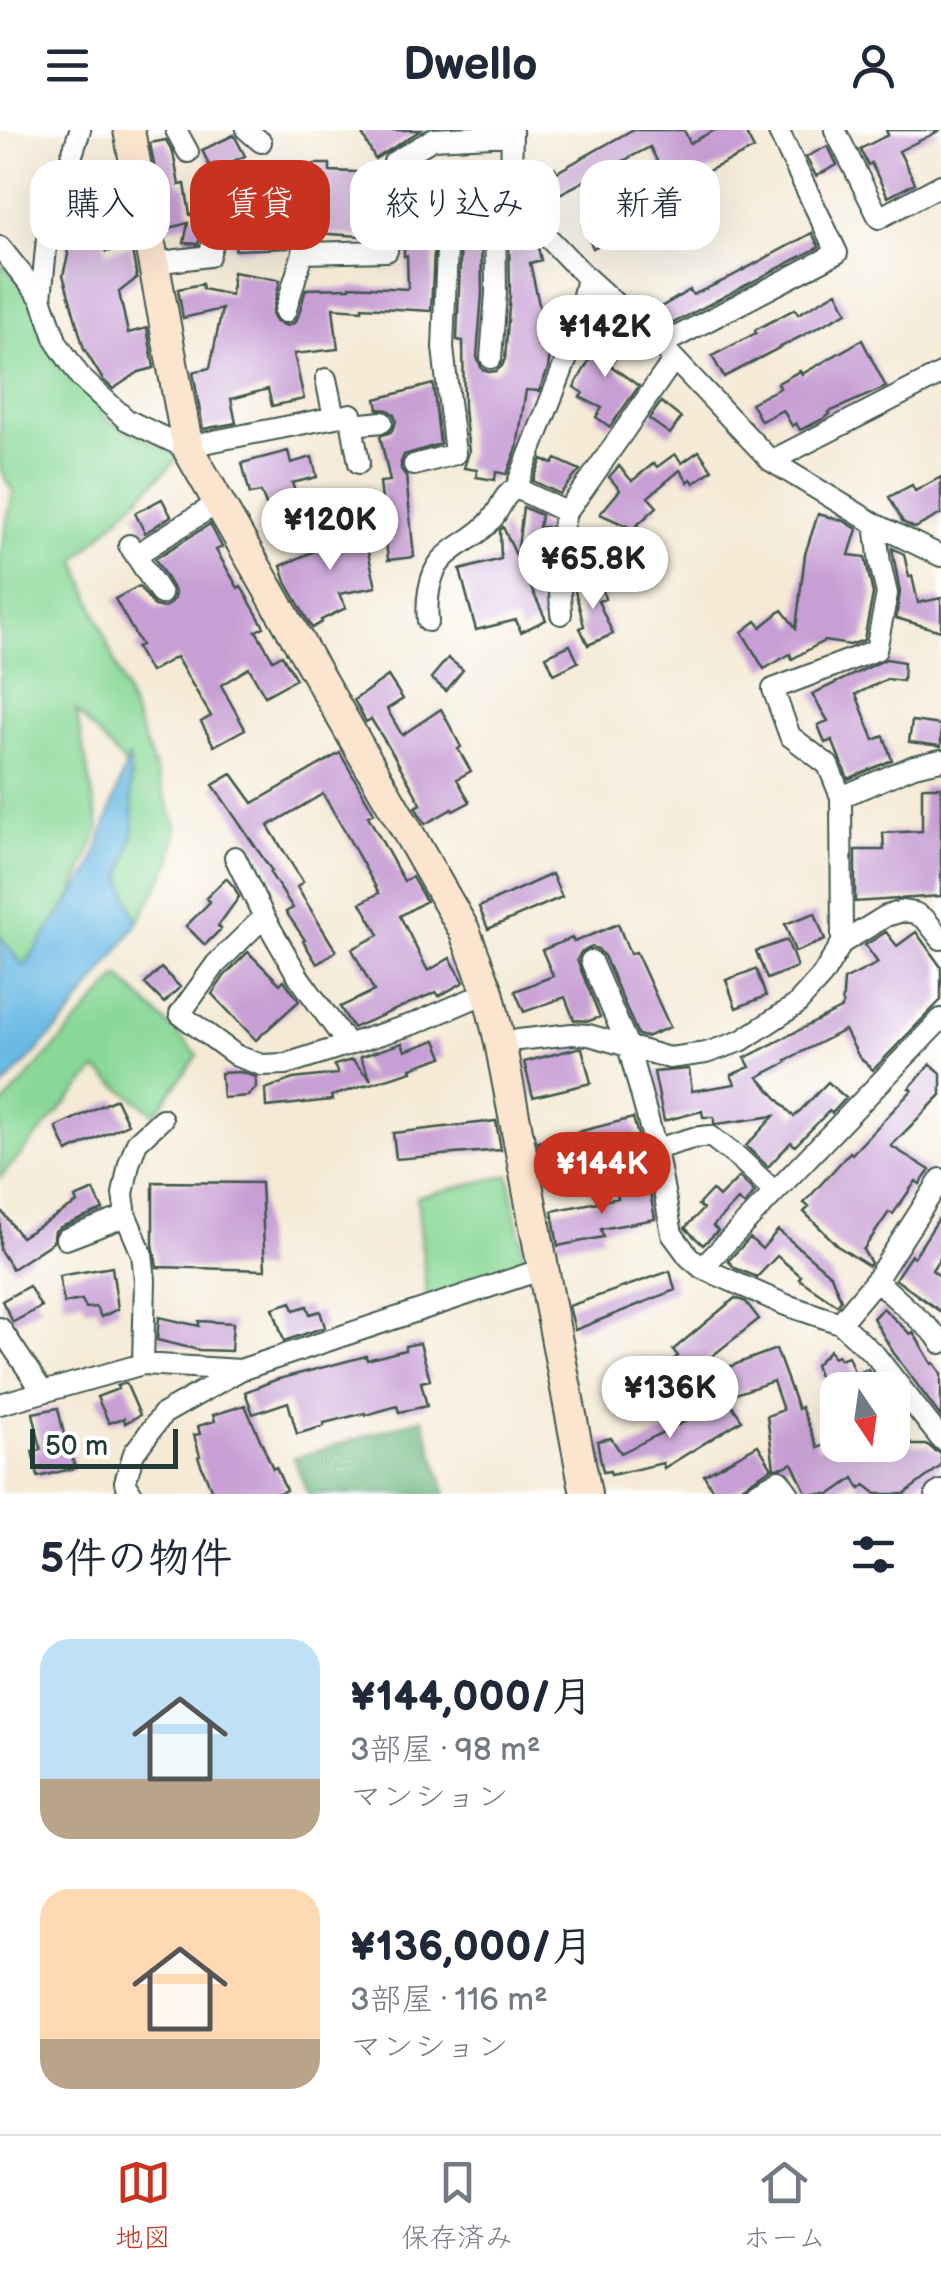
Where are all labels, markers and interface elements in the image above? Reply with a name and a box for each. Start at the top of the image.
icon: menu [40,38,95,93]
text: Dwello [403,38,538,93]
icon: person [846,38,901,93]
chip: 購入 [30,160,170,250]
chip: 賃貸 [190,160,330,250]
chip: 絞り込み [350,160,560,250]
chip: 新着 [580,160,720,250]
pin: ¥142K [535,295,675,380]
text: ¥142K [559,308,651,347]
pin: ¥120K [260,488,400,573]
text: ¥120K [283,501,377,540]
pin: ¥65.8K [512,527,674,612]
text: ¥65.8K [540,540,646,579]
pin: ¥144K [532,1132,672,1217]
text: ¥144K [556,1145,648,1184]
pin: ¥136K [600,1356,740,1441]
text: ¥136K [624,1369,717,1408]
north arrow [820,1372,910,1462]
map controls [820,1372,910,1462]
scale bar [30,1424,178,1468]
text: 50 m [45,1430,108,1463]
icon: filters [846,1527,901,1582]
text: 5件の物件 [40,1534,232,1585]
text: ¥144,000/月 [350,1672,593,1723]
icon: home [120,1679,240,1799]
text: 3部屋 · 98 m² [350,1731,541,1770]
text: マンション [350,1778,509,1817]
text: ¥136,000/月 [350,1922,593,1973]
icon: home [120,1929,240,2049]
text: 3部屋 · 116 m² [350,1981,548,2020]
text: マンション [350,2028,509,2067]
tab: 地図 [115,2155,171,2255]
tab: 保存済み [401,2155,513,2255]
tab: ホーム [743,2155,826,2255]

